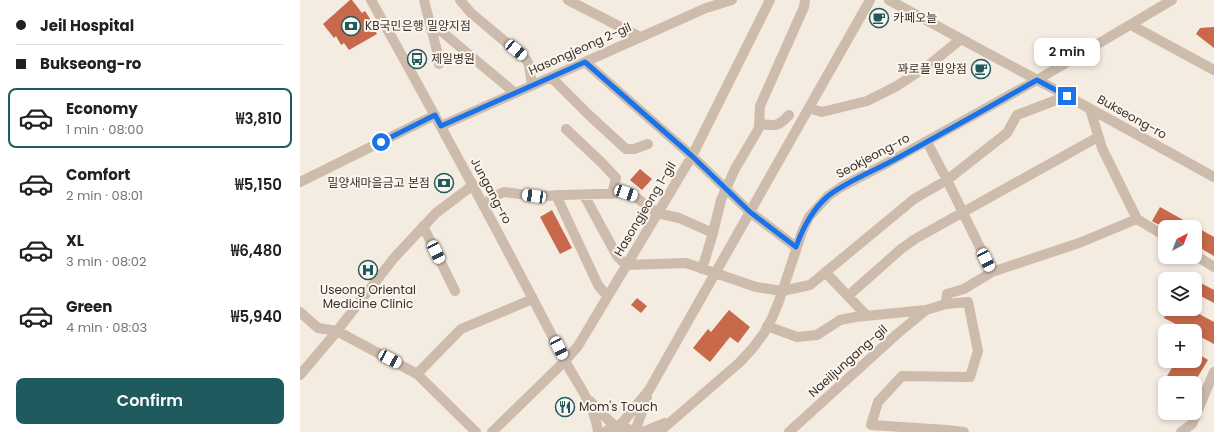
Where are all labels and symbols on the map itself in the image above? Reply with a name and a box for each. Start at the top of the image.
cafe icon: 카페오늘 [868,7,890,29]
place label: 카페오늘 [893,9,937,26]
bank icon: KB국민은행 밀양지점 [340,15,362,37]
place label: KB국민은행 밀양지점 [365,17,471,34]
street label: Hasongjeong 2-gil [526,18,634,79]
car [503,38,529,62]
callout: 2 min [1034,38,1100,66]
bus stop icon: 제일병원 [406,48,428,70]
place label: 제일병원 [431,50,475,67]
cafe icon: 꽈로플 밀양점 [970,58,992,80]
place label: 꽈로플 밀양점 [898,60,967,77]
route end [1058,87,1076,105]
street label: Bukseong-ro [1094,90,1170,143]
street label: Seokjeong-ro [833,129,913,182]
route start [372,133,390,151]
street label: Jungang-ro [467,155,516,227]
street label: Hasongjeong 1-gil [610,158,680,259]
bank icon: 밀양새마을금고 본점 [433,172,455,194]
place label: 밀양새마을금고 본점 [327,174,430,191]
car [613,183,639,203]
car [521,188,547,204]
north arrow [1158,220,1202,264]
car [425,239,447,265]
car [975,247,997,273]
hospital icon: Useong Oriental Medicine Clinic [357,259,379,281]
place label: Useong Oriental Medicine Clinic [320,281,416,312]
street label: Naeiljungang-gil [804,321,891,401]
car [548,335,570,361]
car [377,348,403,370]
restaurant icon: Mom's Touch [554,396,576,418]
place label: Mom's Touch [579,398,658,415]

